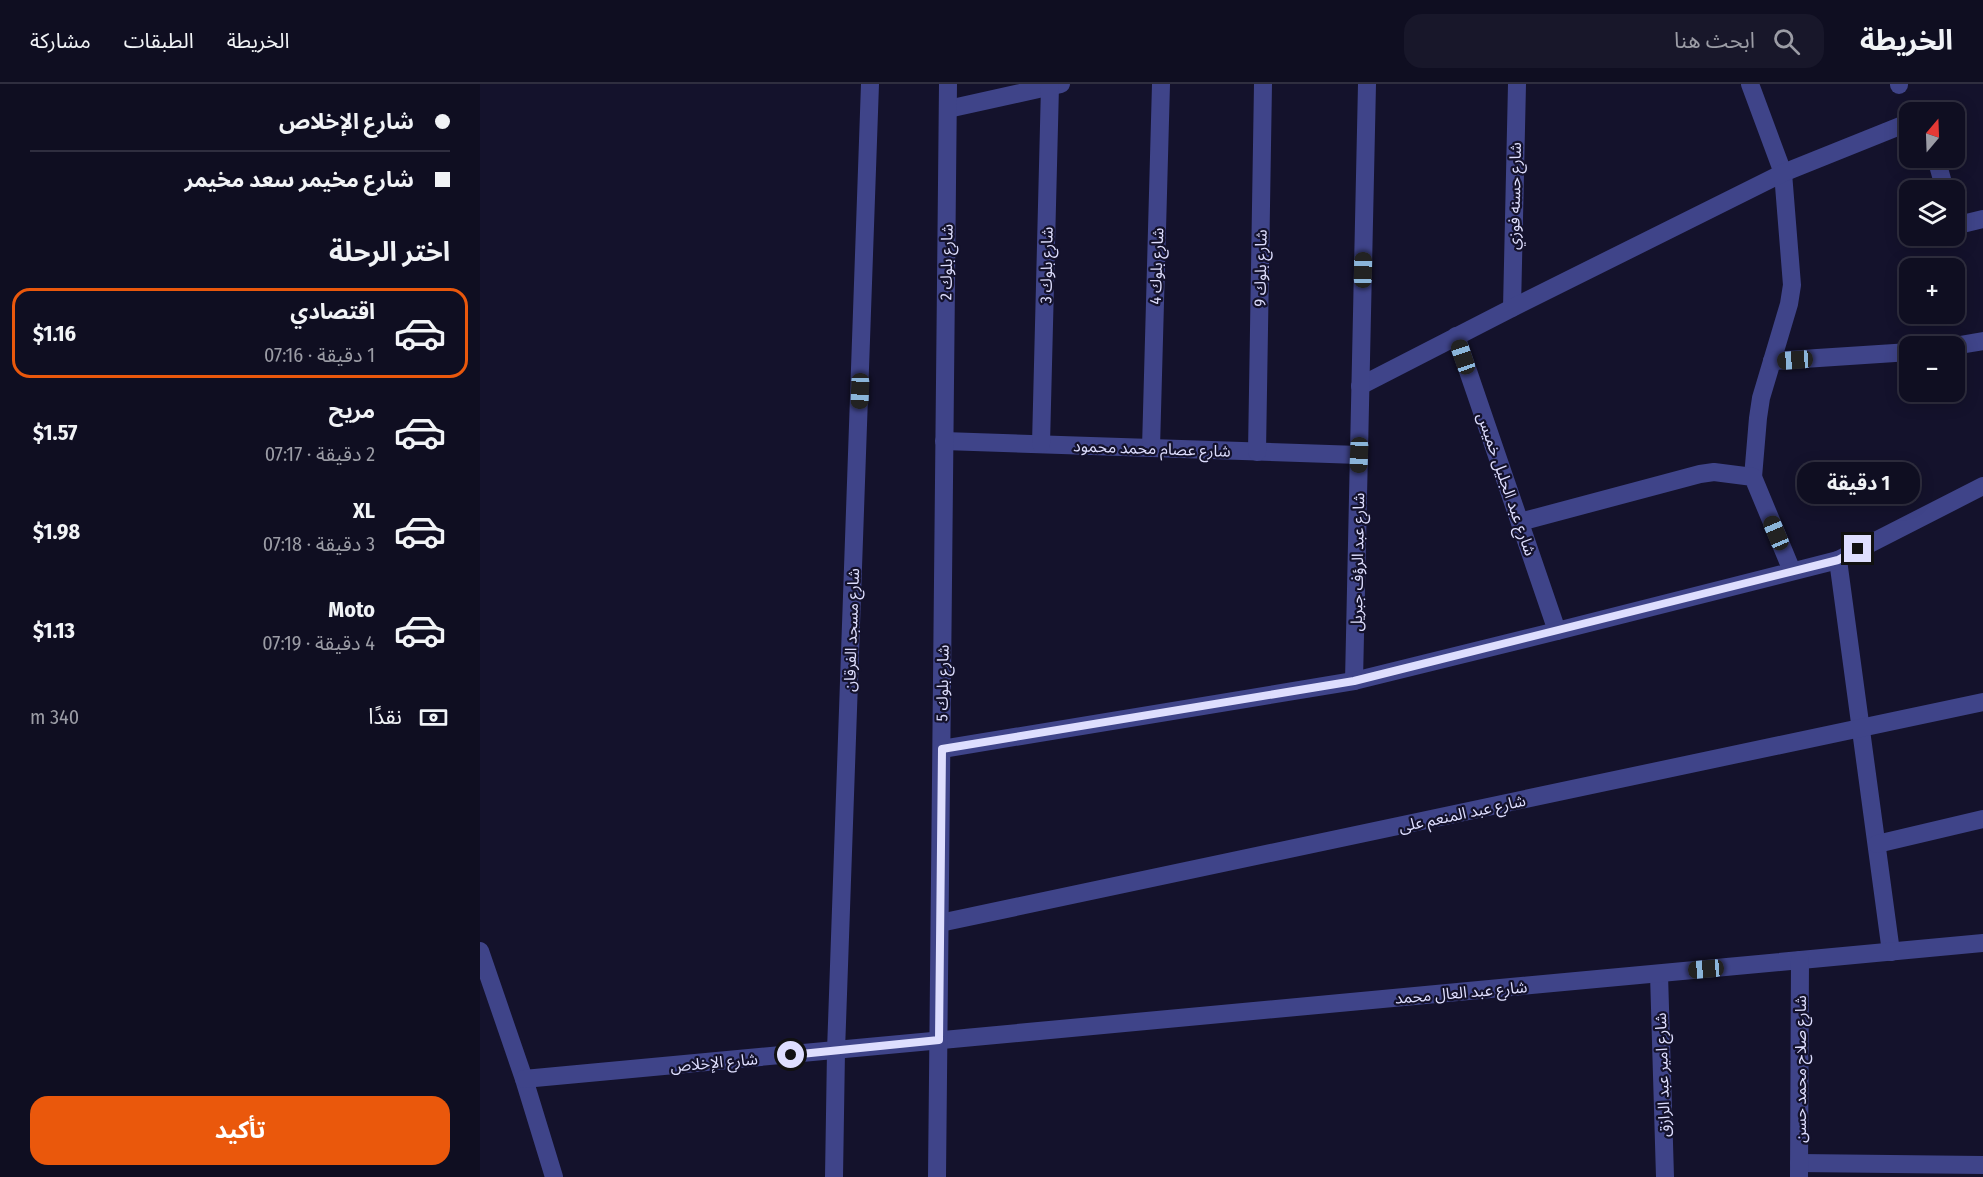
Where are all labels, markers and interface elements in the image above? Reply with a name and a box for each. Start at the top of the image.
search box [1404,14,1824,68]
text: الخريطة [1860,24,1953,57]
icon: search [1770,25,1803,58]
text: ابحث هنا [1674,27,1755,54]
text: مشاركة [30,28,91,54]
text: الطبقات [124,28,194,54]
text: الخريطة [227,28,290,54]
north arrow [1899,102,1965,168]
map controls [1899,102,1965,402]
text: شارع الإخلاص [279,108,414,135]
street label: شارع حسنه فوزي [1504,142,1528,250]
text: شارع مخيمر سعد مخيمر [184,166,414,193]
button: layers [1899,180,1965,246]
street label: شارع بلوك 2 [936,224,960,300]
street label: شارع بلوك 3 [1036,226,1060,304]
street label: شارع بلوك 4 [1146,227,1170,305]
street label: شارع بلوك 9 [1250,229,1274,307]
text: اختر الرحلة [329,236,450,268]
car [1354,252,1372,288]
button: + [1899,258,1965,324]
text: اقتصادي [290,298,375,325]
icon: car [393,306,447,360]
text: $1.16 [33,320,76,347]
button: − [1899,336,1965,402]
car [1449,337,1477,377]
text: 1 دقيقة · 07:16 [264,343,375,367]
car [1776,350,1814,370]
car [850,373,870,409]
text: مريح [329,397,375,424]
icon: car [393,405,447,459]
street label: شارع عبد الجليل خميس [1470,410,1540,559]
text: $1.57 [33,419,77,446]
street label: شارع عصام محمد محمود [1073,436,1231,464]
car [1349,437,1369,473]
text: 2 دقيقة · 07:17 [265,442,375,466]
callout: 1 دقيقة [1796,462,1920,504]
text: 1 دقيقة [1827,471,1890,495]
street label: شارع عبد الرؤف جبريل [1347,492,1371,632]
text: XL [353,497,375,524]
icon: car [393,504,447,558]
car [1761,513,1791,553]
text: $1.98 [33,518,80,545]
text: 3 دقيقة · 07:18 [263,532,375,556]
route end [1844,535,1871,562]
street label: شارع مسجد الفرقان [840,568,866,692]
text: Moto [328,596,375,623]
icon: car [393,603,447,657]
text: $1.13 [33,617,75,644]
text: 4 دقيقة · 07:19 [262,631,375,655]
street label: شارع بلوك 5 [932,644,956,722]
icon: cash [417,701,450,734]
text: نقدًا [368,703,402,730]
text: 340 m [30,705,79,729]
street label: شارع عبد المنعم على [1397,791,1528,839]
car [1687,958,1725,980]
street label: شارع عبد العال محمد [1394,977,1528,1011]
street label: شارع صلاح محمد حسن [1791,995,1813,1143]
street label: شارع امير عبد الرازق [1651,1012,1677,1138]
route start [777,1041,804,1068]
street label: شارع الإخلاص [669,1049,759,1079]
button: تأكيد [30,1096,450,1165]

